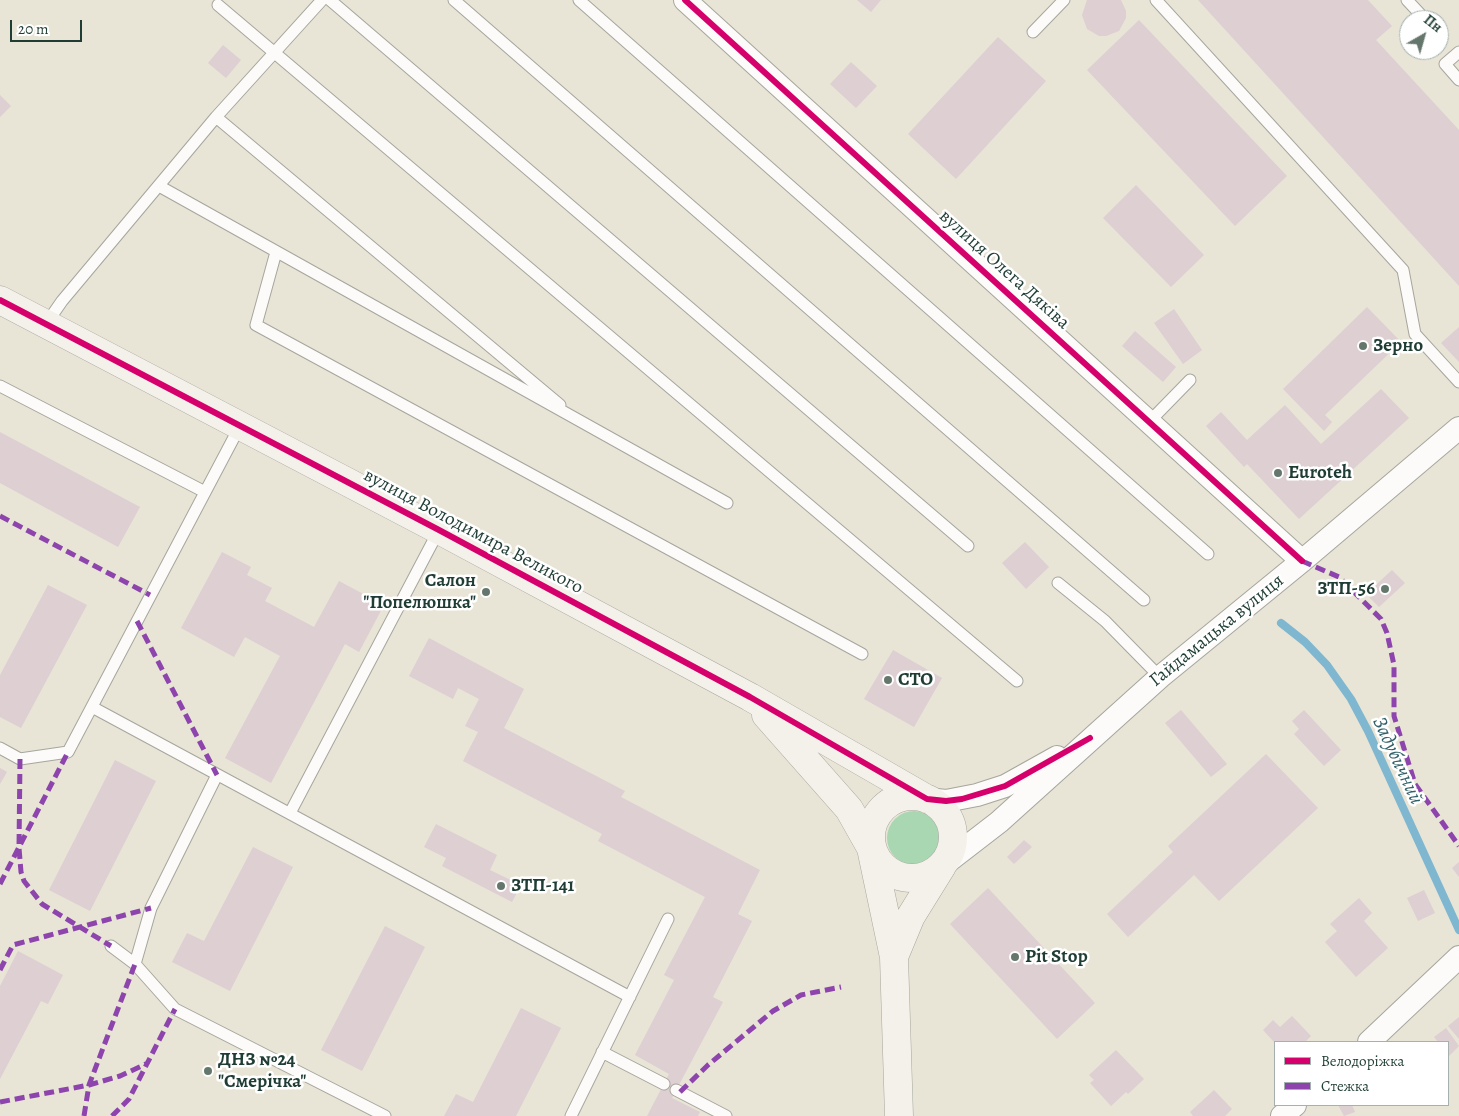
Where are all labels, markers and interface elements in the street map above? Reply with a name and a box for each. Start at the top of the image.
scale bar [12,10,85,42]
north arrow [1399,10,1449,60]
text: Пн [1420,10,1446,37]
text: 20 m [18,19,49,39]
street label: вулиця Олега Дяківа [934,205,1074,335]
place label: Зерно [1373,335,1423,357]
marker: Зерно [1357,340,1369,352]
place label: Euroteh [1288,462,1352,484]
street label: вулиця Володимира Великого [359,464,587,600]
marker: Euroteh [1272,467,1284,479]
place label: Салон "Попелюшка" [363,570,476,614]
street label: Гайдамацька вулиця [1145,570,1289,692]
place label: ЗТП-56 [1317,578,1375,600]
marker: ЗТП-56 [1379,583,1391,595]
marker: Салон "Попелюшка" [480,586,492,598]
place label: СТО [898,669,933,691]
marker: СТО [882,674,894,686]
water label: Задубичний [1366,713,1428,809]
place label: ЗТП-141 [511,875,574,897]
marker: ЗТП-141 [495,880,507,892]
place label: Pit Stop [1025,946,1088,968]
marker: Pit Stop [1009,951,1021,963]
legend [1274,1041,1449,1106]
place label: ДНЗ №24 "Смерічка" [218,1049,306,1093]
text: Велодоріжка [1321,1051,1404,1071]
marker: ДНЗ №24 "Смерічка" [202,1065,214,1077]
text: Стежка [1321,1076,1369,1096]

